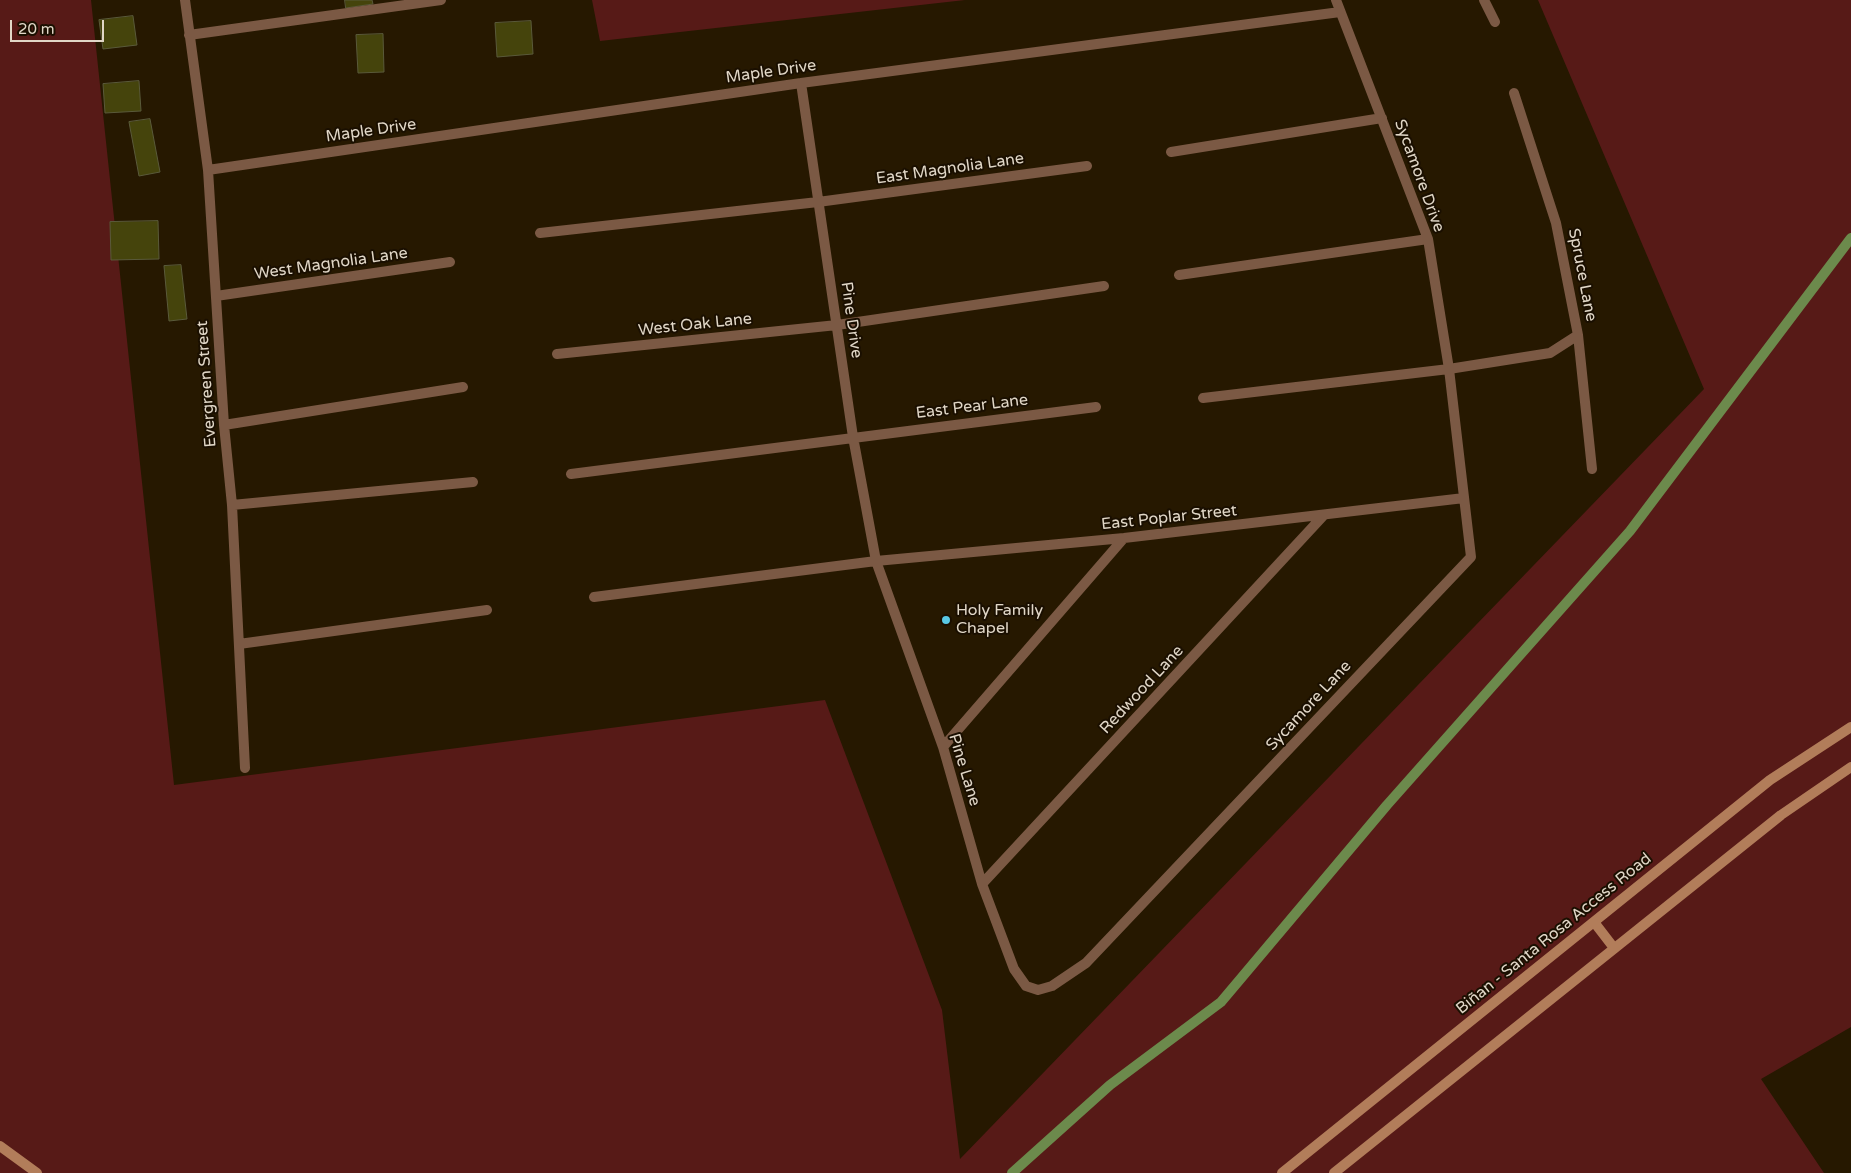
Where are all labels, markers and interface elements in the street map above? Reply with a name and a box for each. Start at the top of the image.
scale bar [12,10,106,42]
text: 20 m [18,20,55,38]
street label: Maple Drive [725,56,817,88]
street label: Maple Drive [325,115,417,147]
street label: Sycamore Drive [1390,117,1448,235]
street label: East Magnolia Lane [875,149,1025,189]
street label: Spruce Lane [1564,227,1600,323]
street label: West Magnolia Lane [253,244,409,284]
street label: Pine Drive [836,281,866,359]
street label: West Oak Lane [637,309,753,341]
street label: Evergreen Street [193,320,221,448]
street label: East Pear Lane [915,391,1029,423]
street label: East Poplar Street [1100,501,1238,535]
place label: Holy Family Chapel [956,601,1043,639]
marker: Holy Family Chapel [940,614,952,626]
street label: Redwood Lane [1096,642,1188,738]
street label: Sycamore Lane [1262,657,1356,755]
street label: Pine Lane [944,732,984,808]
street label: Biñan - Santa Rosa Access Road [1453,849,1655,1019]

